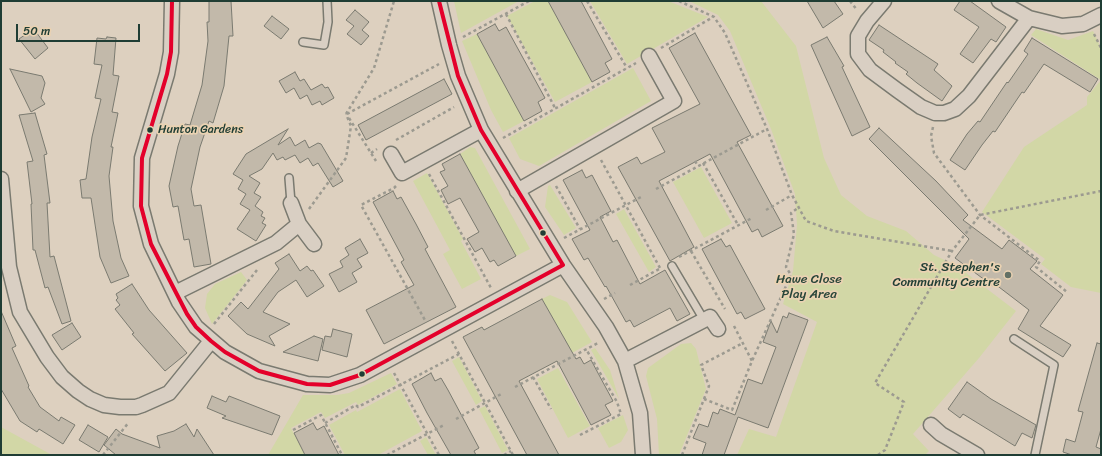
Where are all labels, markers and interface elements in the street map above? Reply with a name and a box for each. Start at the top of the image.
scale bar [18,16,142,42]
text: 50 m [23,20,50,42]
place label: Hunton Gardens [158,123,243,137]
marker: Hunton Gardens [145,125,155,135]
unlabelled marker [538,228,548,238]
place label: St. Stephen's Community Centre [892,260,1000,291]
marker: St. Stephen's Community Centre [1003,270,1013,280]
park label: Hawe Close Play Area [776,272,842,303]
unlabelled marker [357,369,367,379]

